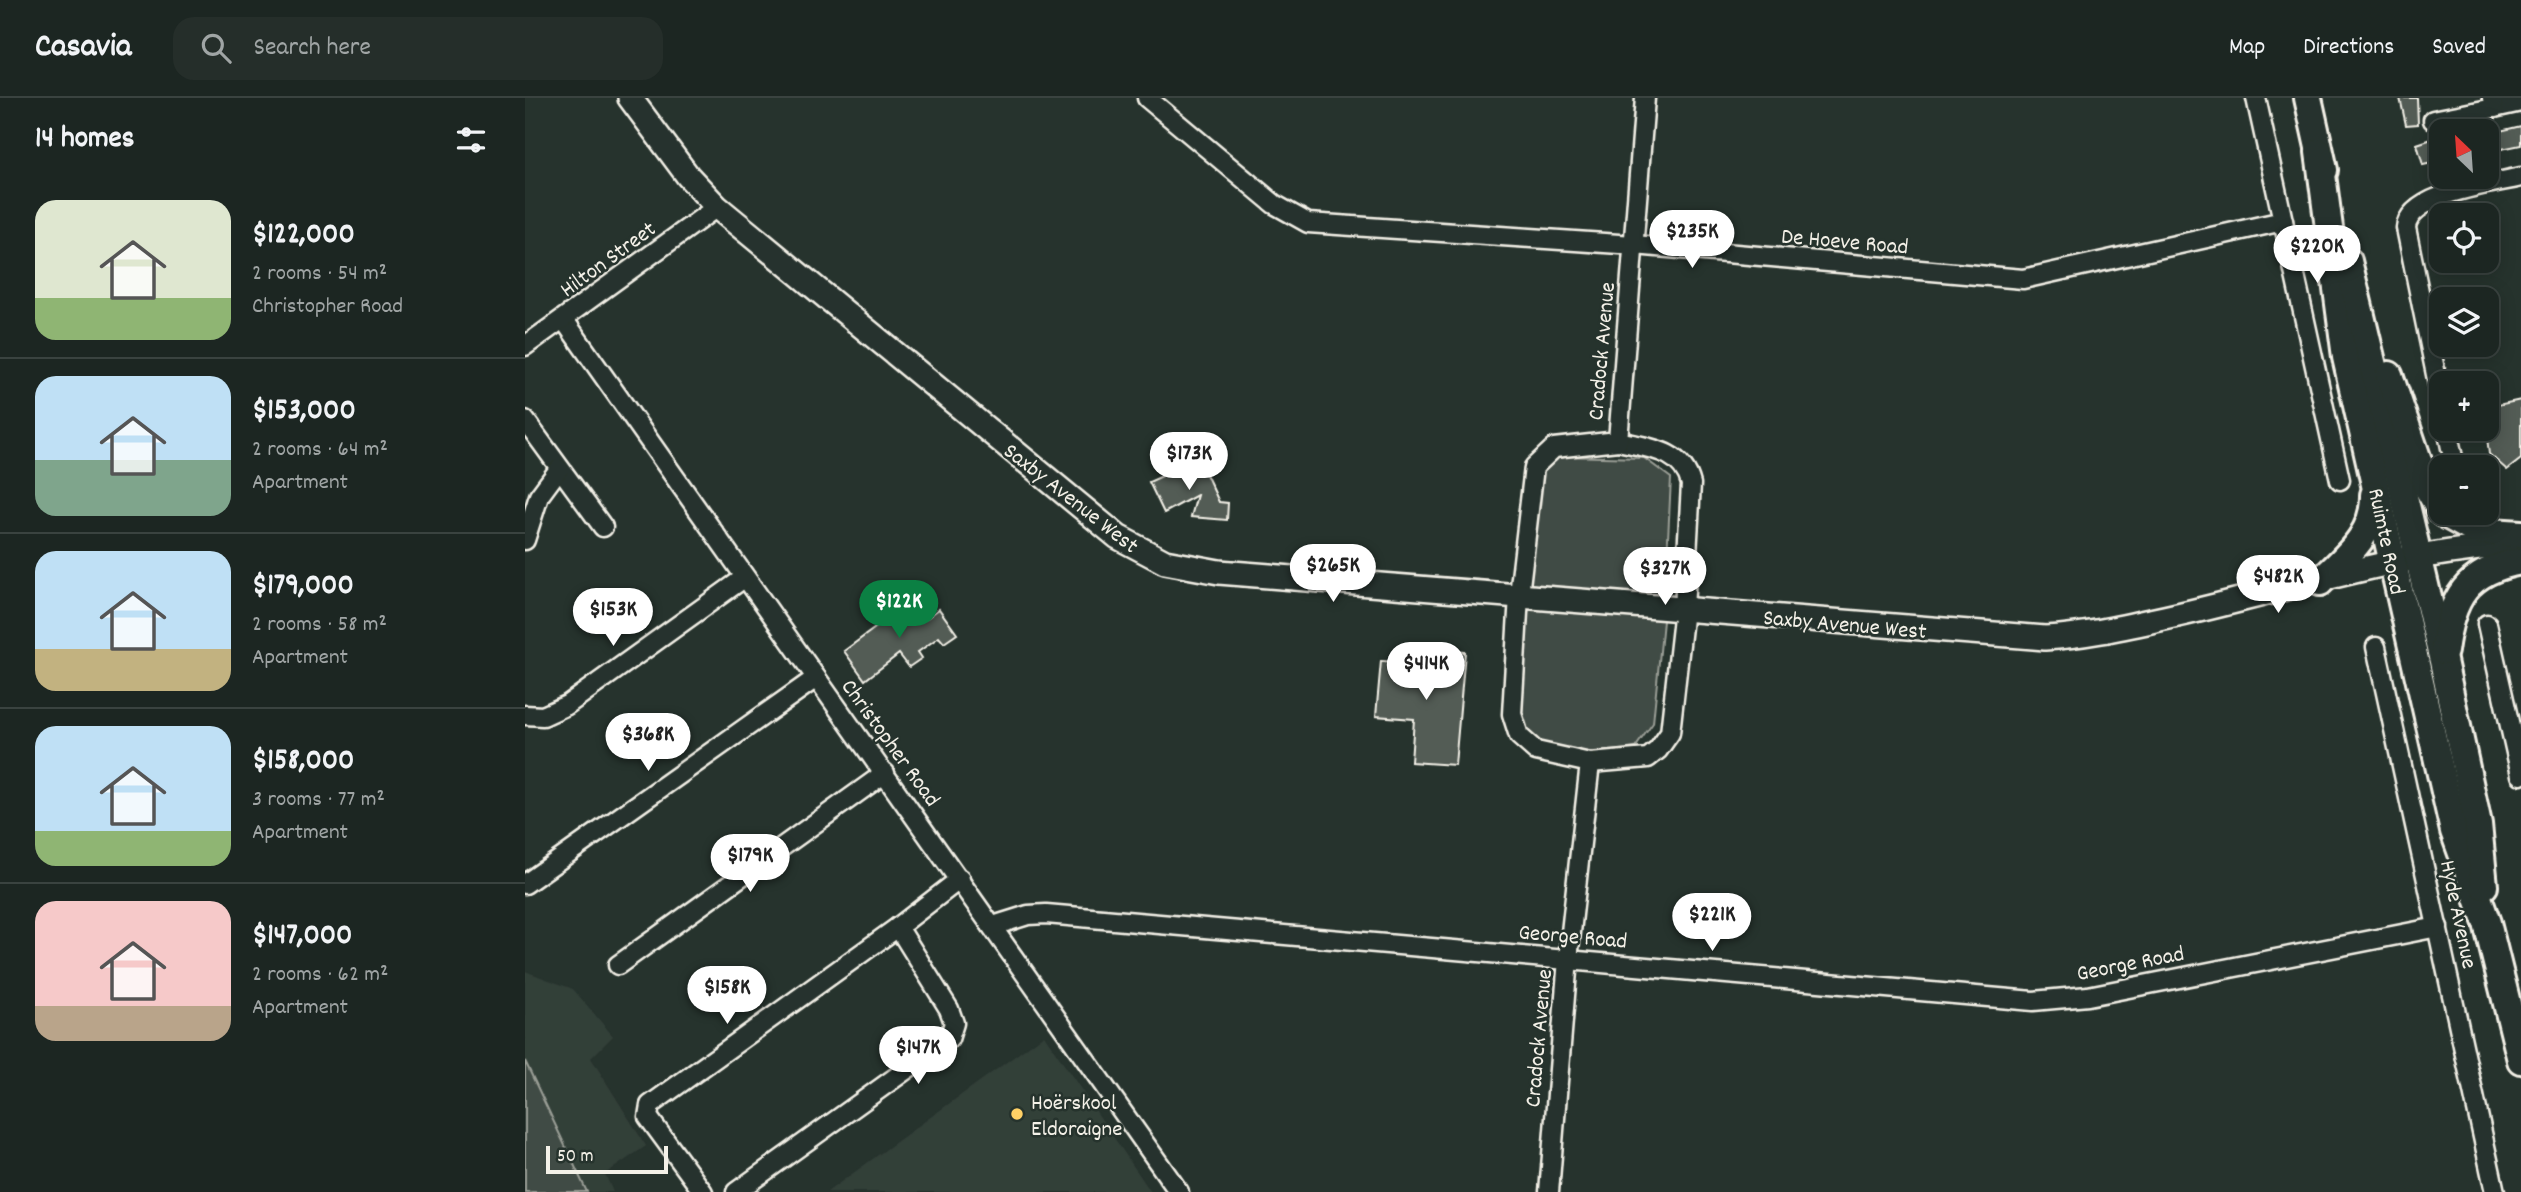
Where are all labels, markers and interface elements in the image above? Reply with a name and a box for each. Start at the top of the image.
search box [173,17,663,80]
text: Casavia [35,25,131,72]
icon: search [197,29,235,67]
text: Search here [253,30,371,67]
text: Map [2229,31,2265,65]
text: Directions [2303,31,2394,65]
text: Saved [2432,31,2486,65]
text: 14 homes [35,119,134,162]
north arrow [2429,119,2499,189]
map controls [2429,119,2499,525]
icon: filters [452,121,490,159]
button: locate [2429,203,2499,273]
pin: $235K [1643,211,1741,270]
text: $122,000 [252,215,355,258]
street label: Hilton Street [554,215,664,307]
text: $235K [1665,216,1719,249]
street label: De Hoeve Road [1780,221,1910,265]
pin: $220K [2268,226,2366,285]
icon: home [91,228,175,312]
text: $220K [2290,231,2344,264]
text: 2 rooms · 54 m² [252,258,387,291]
street label: Cradock Avenue [1581,281,1626,422]
button: layers [2429,287,2499,357]
text: Christopher Road [252,291,403,324]
button: + [2429,371,2499,441]
text: $153,000 [252,391,356,434]
icon: home [91,404,175,488]
pin: $173K [1140,432,1238,492]
text: 2 rooms · 64 m² [252,434,388,467]
street label: Saxby Avenue West [995,436,1145,563]
text: $173K [1166,438,1212,471]
button: − [2429,455,2499,525]
text: Apartment [252,467,348,500]
street label: Ruimte Road [2357,485,2412,598]
pin: $265K [1284,545,1382,604]
pin: $327K [1616,547,1714,607]
text: $265K [1306,550,1360,583]
text: $327K [1639,553,1691,586]
pin: $482K [2229,556,2327,615]
text: $482K [2252,561,2304,594]
text: $179,000 [252,566,354,609]
icon: home [91,579,175,663]
pin: $122K [850,580,948,640]
text: $122K [875,586,923,619]
pin: $153K [564,588,662,648]
text: $153K [589,594,637,627]
street label: Saxby Avenue West [1762,603,1928,650]
text: 2 rooms · 58 m² [252,609,387,642]
text: Apartment [252,642,348,675]
pin: $414K [1377,642,1475,702]
text: $414K [1403,648,1449,681]
street label: Christopher Road [831,673,947,815]
pin: $368K [599,714,697,773]
text: $368K [622,719,675,752]
text: $158,000 [252,741,354,784]
icon: home [91,754,175,838]
text: 3 rooms · 77 m² [252,784,385,817]
text: Apartment [252,817,348,850]
pin: $179K [701,834,799,894]
text: $179K [727,840,773,873]
street label: Hyde Avenue [2429,857,2484,972]
pin: $221K [1663,894,1761,953]
text: $221K [1688,899,1736,932]
text: $147,000 [252,916,352,959]
street label: George Road [1517,917,1628,960]
icon: home [91,929,175,1013]
street label: George Road [2074,939,2187,992]
text: 2 rooms · 62 m² [252,959,388,992]
pin: $158K [678,967,776,1026]
street label: Cradock Avenue [1518,968,1563,1109]
text: $158K [703,972,751,1005]
text: Apartment [252,992,348,1025]
pin: $147K [869,1026,967,1086]
text: $147K [895,1032,941,1065]
place label: Hoërskool Eldoraigne [1031,1088,1122,1147]
marker: Hoërskool Eldoraigne [1009,1106,1025,1122]
scale bar [546,1143,669,1175]
text: 50 m [557,1144,594,1171]

